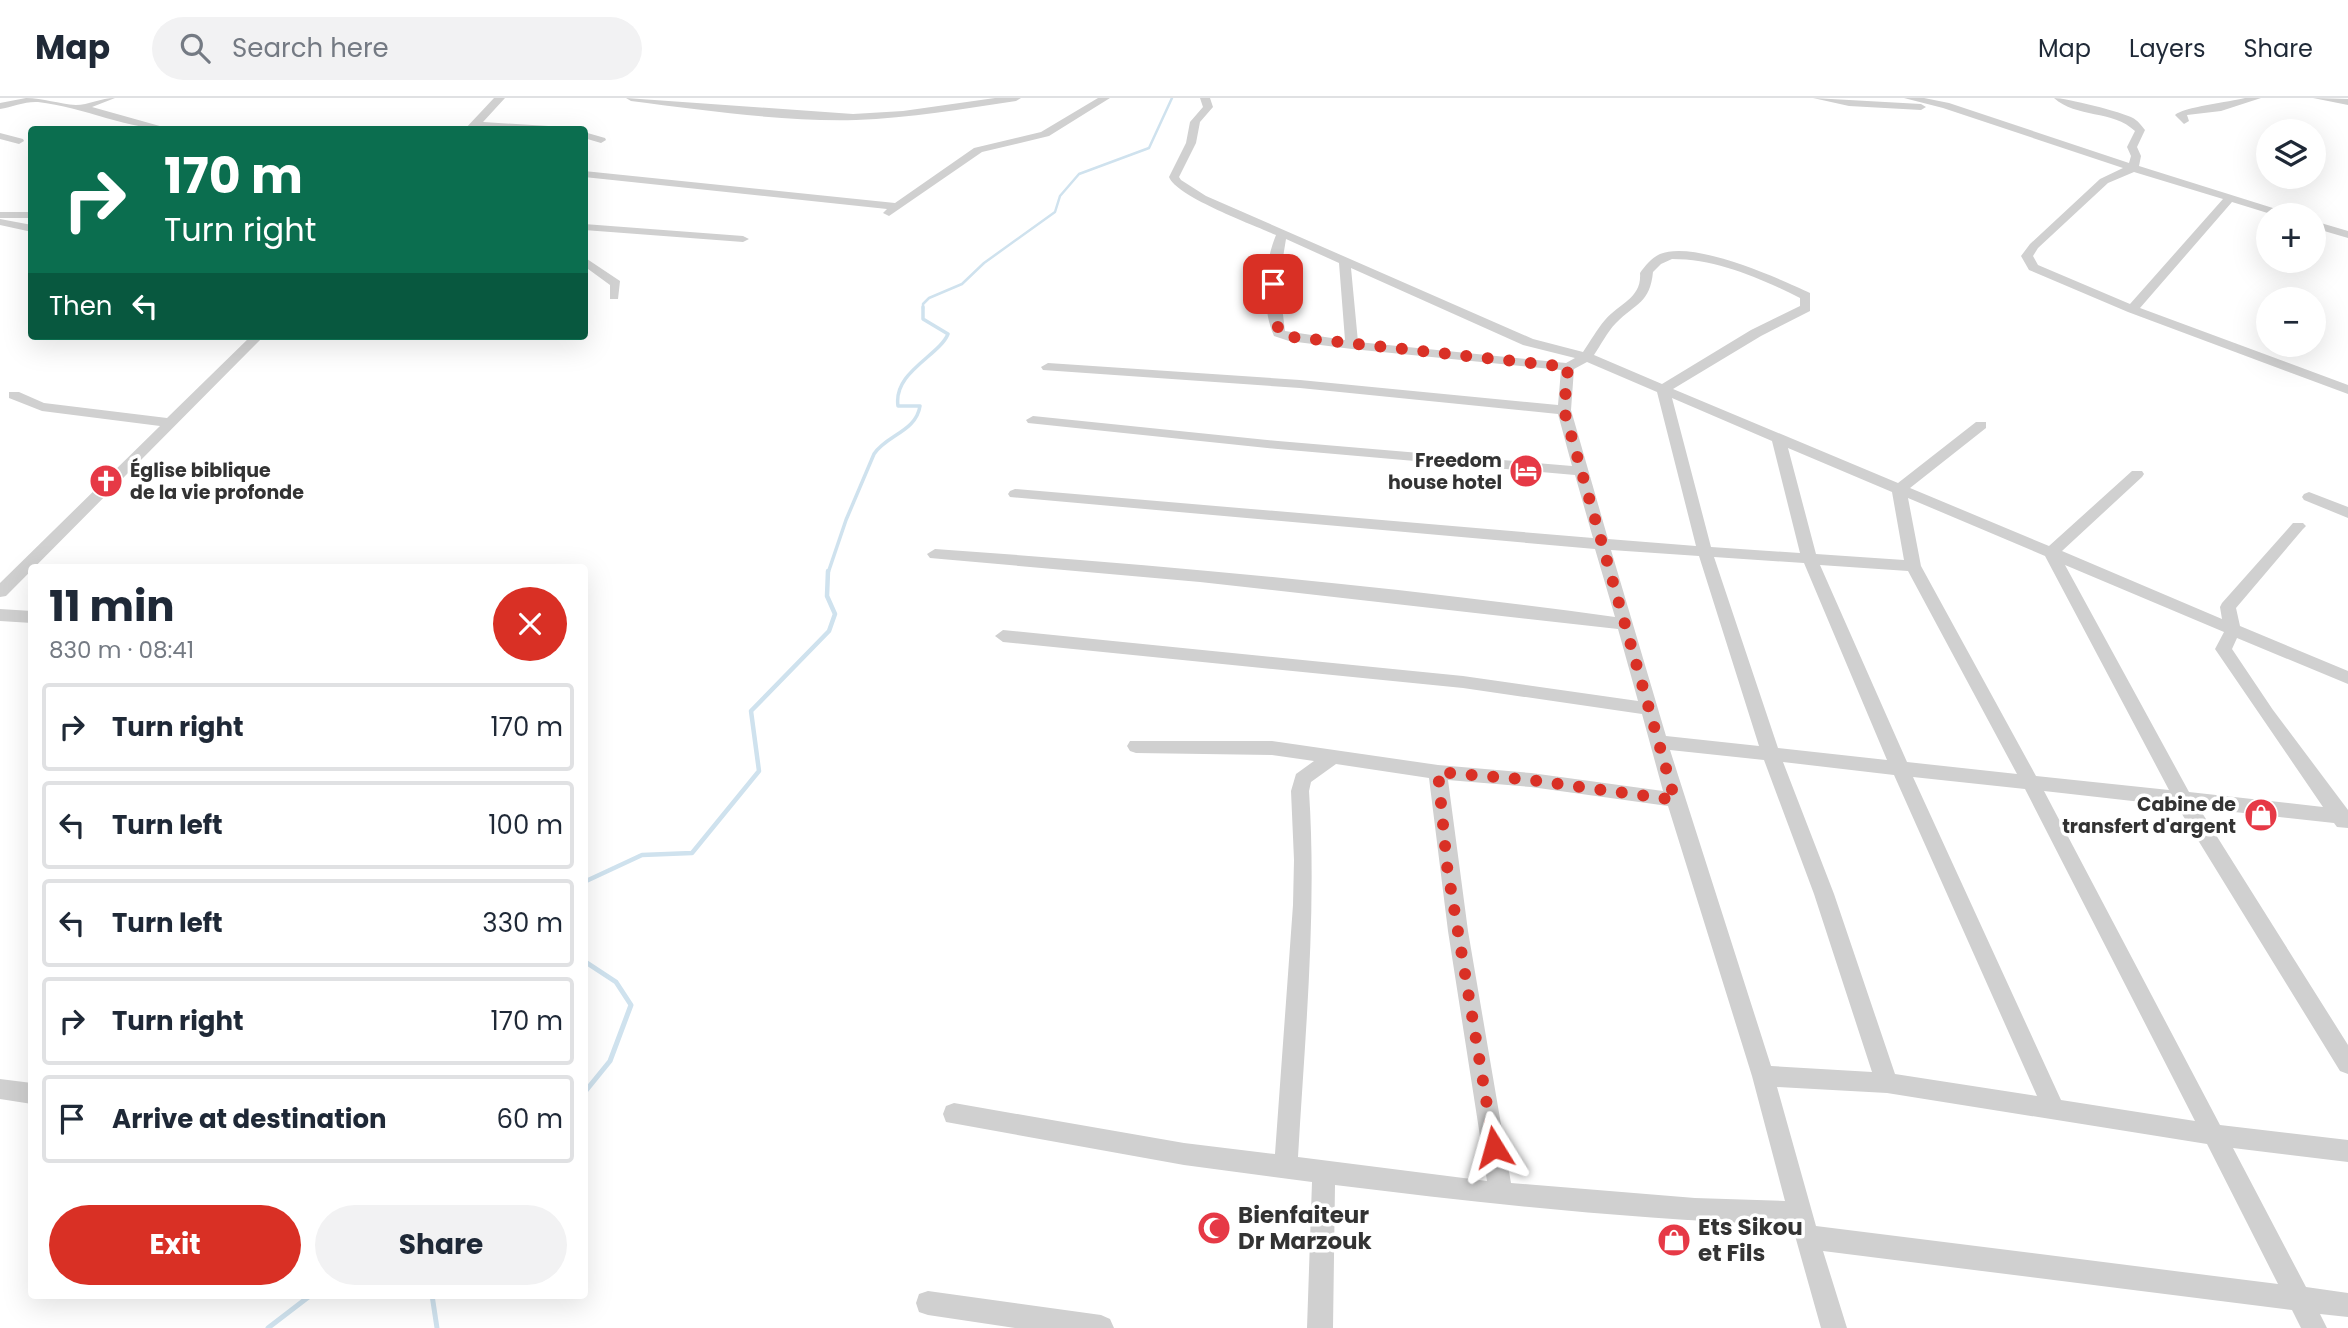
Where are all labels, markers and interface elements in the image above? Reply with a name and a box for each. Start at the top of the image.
search box [152,17,642,80]
text: Map [35,24,110,71]
icon: search [176,29,214,67]
text: Search here [232,30,389,66]
text: Map [2038,32,2091,65]
text: Layers [2129,32,2205,65]
text: Share [2243,32,2313,65]
map controls [2256,119,2326,357]
button: layers [2256,119,2326,189]
text: 170 m [164,142,303,210]
icon: right [49,154,140,245]
button: + [2256,203,2326,273]
text: Turn right [164,207,316,252]
pin [1243,254,1303,314]
icon: arrive [1254,265,1292,303]
icon: left [126,287,164,325]
button: − [2256,287,2326,357]
text: Then [49,288,112,324]
place label: Freedom house hotel [1388,447,1502,496]
hotel icon: Freedom house hotel [1507,452,1545,490]
place label: Église biblique de la vie profonde [130,457,304,506]
church icon: Église biblique de la vie profonde [87,462,125,500]
text: 11 min [49,577,175,636]
button: close [493,587,567,661]
text: 830 m · 08:41 [49,634,194,666]
icon: right [53,708,91,746]
text: Turn right [112,709,244,745]
text: 170 m [490,709,563,745]
place label: Cabine de transfert d'argent [2062,791,2236,840]
shop icon: Cabine de transfert d'argent [2242,796,2280,834]
icon: left [53,806,91,844]
text: Turn left [112,807,223,843]
text: 100 m [488,807,563,843]
icon: left [53,904,91,942]
text: Turn left [112,905,223,941]
text: 330 m [482,905,563,941]
icon: right [53,1002,91,1040]
text: Turn right [112,1003,244,1039]
text: 170 m [490,1003,563,1039]
icon: arrive [53,1100,91,1138]
text: Arrive at destination [112,1101,387,1137]
text: 60 m [496,1101,563,1137]
position arrow [1457,1110,1531,1184]
place label: Bienfaiteur Dr Marzouk [1238,1199,1373,1257]
button: Exit [49,1205,301,1285]
button: Share [315,1205,567,1285]
mosque icon: Bienfaiteur Dr Marzouk [1195,1209,1233,1247]
place label: Ets Sikou et Fils [1698,1211,1803,1269]
shop icon: Ets Sikou et Fils [1655,1221,1693,1259]

